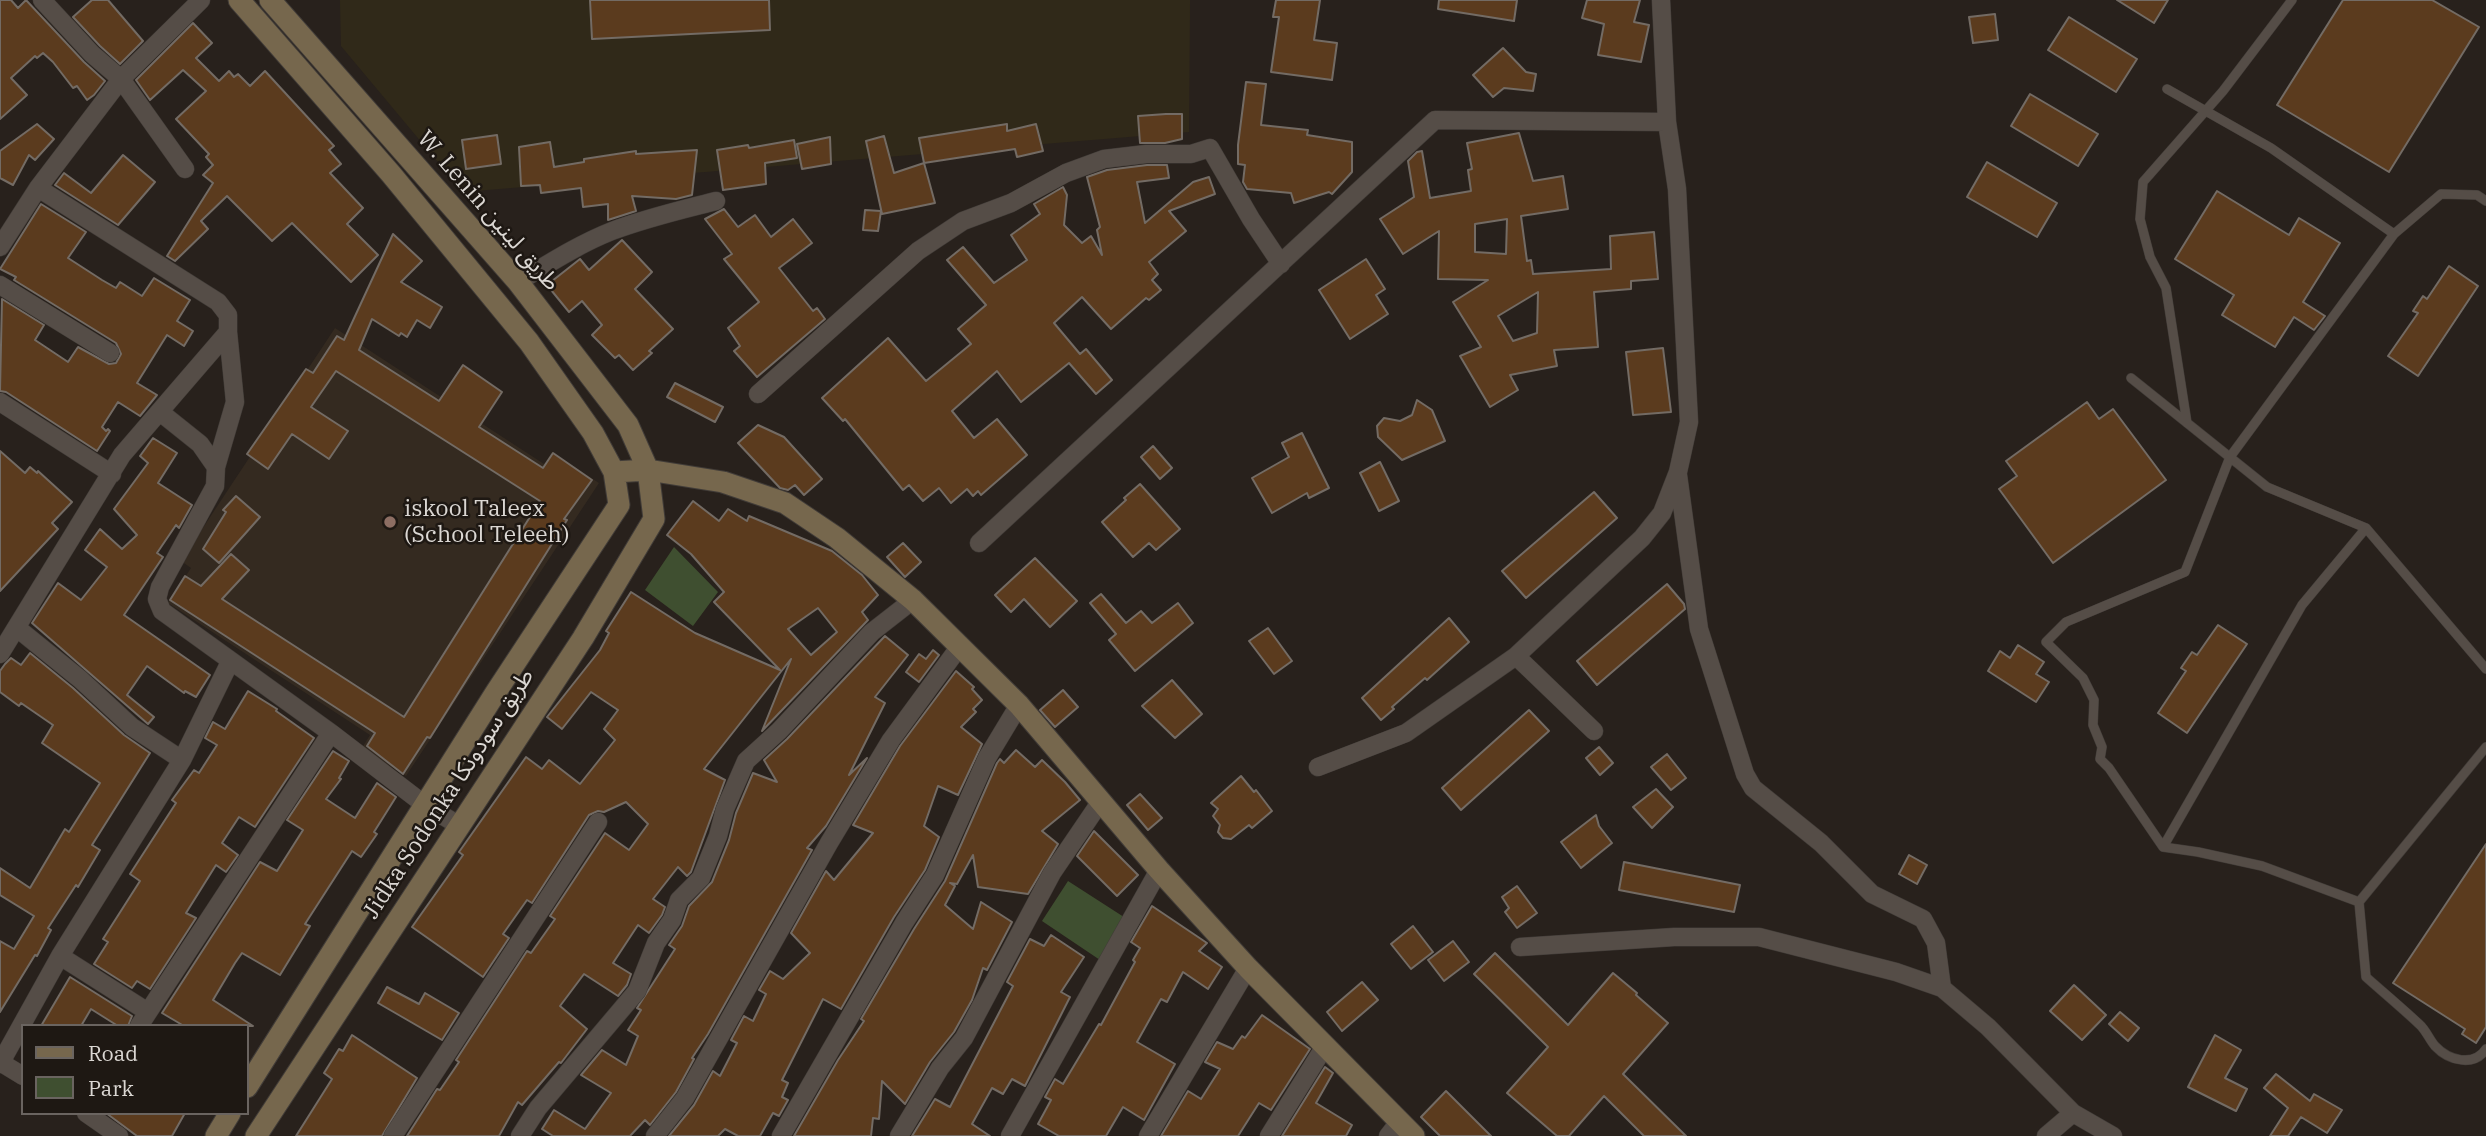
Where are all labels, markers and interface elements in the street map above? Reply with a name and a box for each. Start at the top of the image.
street label: W. Lenin طريق لينين [411,125,565,297]
place label: iskool Taleex (School Teleeh) [404,495,569,549]
marker: iskool Taleex (School Teleeh) [382,514,398,530]
street label: Jidka Sodonka طريق سودونكا [358,664,540,924]
legend [21,1024,248,1115]
text: Road [88,1039,138,1067]
text: Park [88,1074,134,1102]

